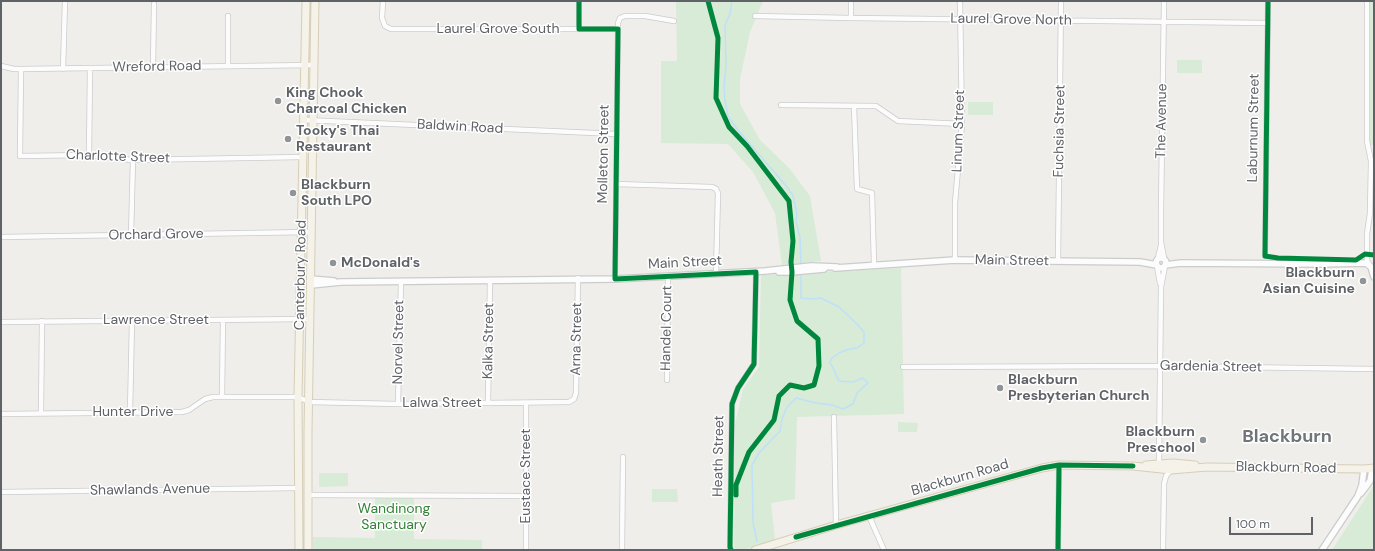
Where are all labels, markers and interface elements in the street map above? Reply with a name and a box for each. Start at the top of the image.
street label: Laurel Grove North [950,11,1072,29]
street label: Laurel Grove South [437,21,559,37]
street label: Wreford Road [112,58,202,76]
street label: Laburnum Street [1245,73,1263,183]
street label: The Avenue [1153,83,1171,159]
street label: Fuchsia Street [1051,84,1069,178]
place label: King Chook Charcoal Chicken [286,85,407,118]
street label: Linum Street [949,89,969,173]
marker: King Chook Charcoal Chicken [273,96,283,106]
street label: Molleton Street [595,104,613,204]
street label: Baldwin Road [416,116,504,138]
place label: Tooky's Thai Restaurant [296,123,379,156]
marker: Tooky's Thai Restaurant [283,134,293,144]
street label: Charlotte Street [66,147,170,167]
place label: Blackburn South LPO [301,177,372,210]
marker: Blackburn South LPO [288,188,298,198]
street label: Canterbury Road [292,220,310,330]
street label: Orchard Grove [108,226,204,244]
street label: Main Street [975,252,1049,270]
street label: Main Street [648,253,722,273]
place label: McDonald's [341,255,420,271]
marker: McDonald's [328,258,338,268]
place label: Blackburn Asian Cuisine [1263,265,1355,298]
marker: Blackburn Asian Cuisine [1358,276,1368,286]
street label: Handel Court [658,285,676,371]
street label: Norvel Street [390,300,408,384]
street label: Arna Street [568,302,586,376]
street label: Kalka Street [480,303,498,379]
street label: Lawrence Street [103,312,209,328]
street label: Gardenia Street [1160,358,1262,376]
place label: Blackburn Presbyterian Church [1008,372,1149,404]
marker: Blackburn Presbyterian Church [995,383,1005,393]
street label: Lalwa Street [402,395,482,411]
street label: Hunter Drive [93,404,173,420]
street label: Heath Street [710,415,728,497]
place label: Blackburn Preschool [1125,424,1195,456]
district label: Blackburn [1242,426,1332,448]
street label: Eustace Street [518,428,534,524]
marker: Blackburn Preschool [1198,435,1208,445]
street label: Blackburn Road [909,456,1011,500]
street label: Blackburn Road [1236,459,1336,477]
street label: Shawlands Avenue [90,481,210,499]
park label: Wandinong Sanctuary [358,501,430,534]
scale bar [1231,509,1315,535]
text: 100 m [1236,516,1270,532]

